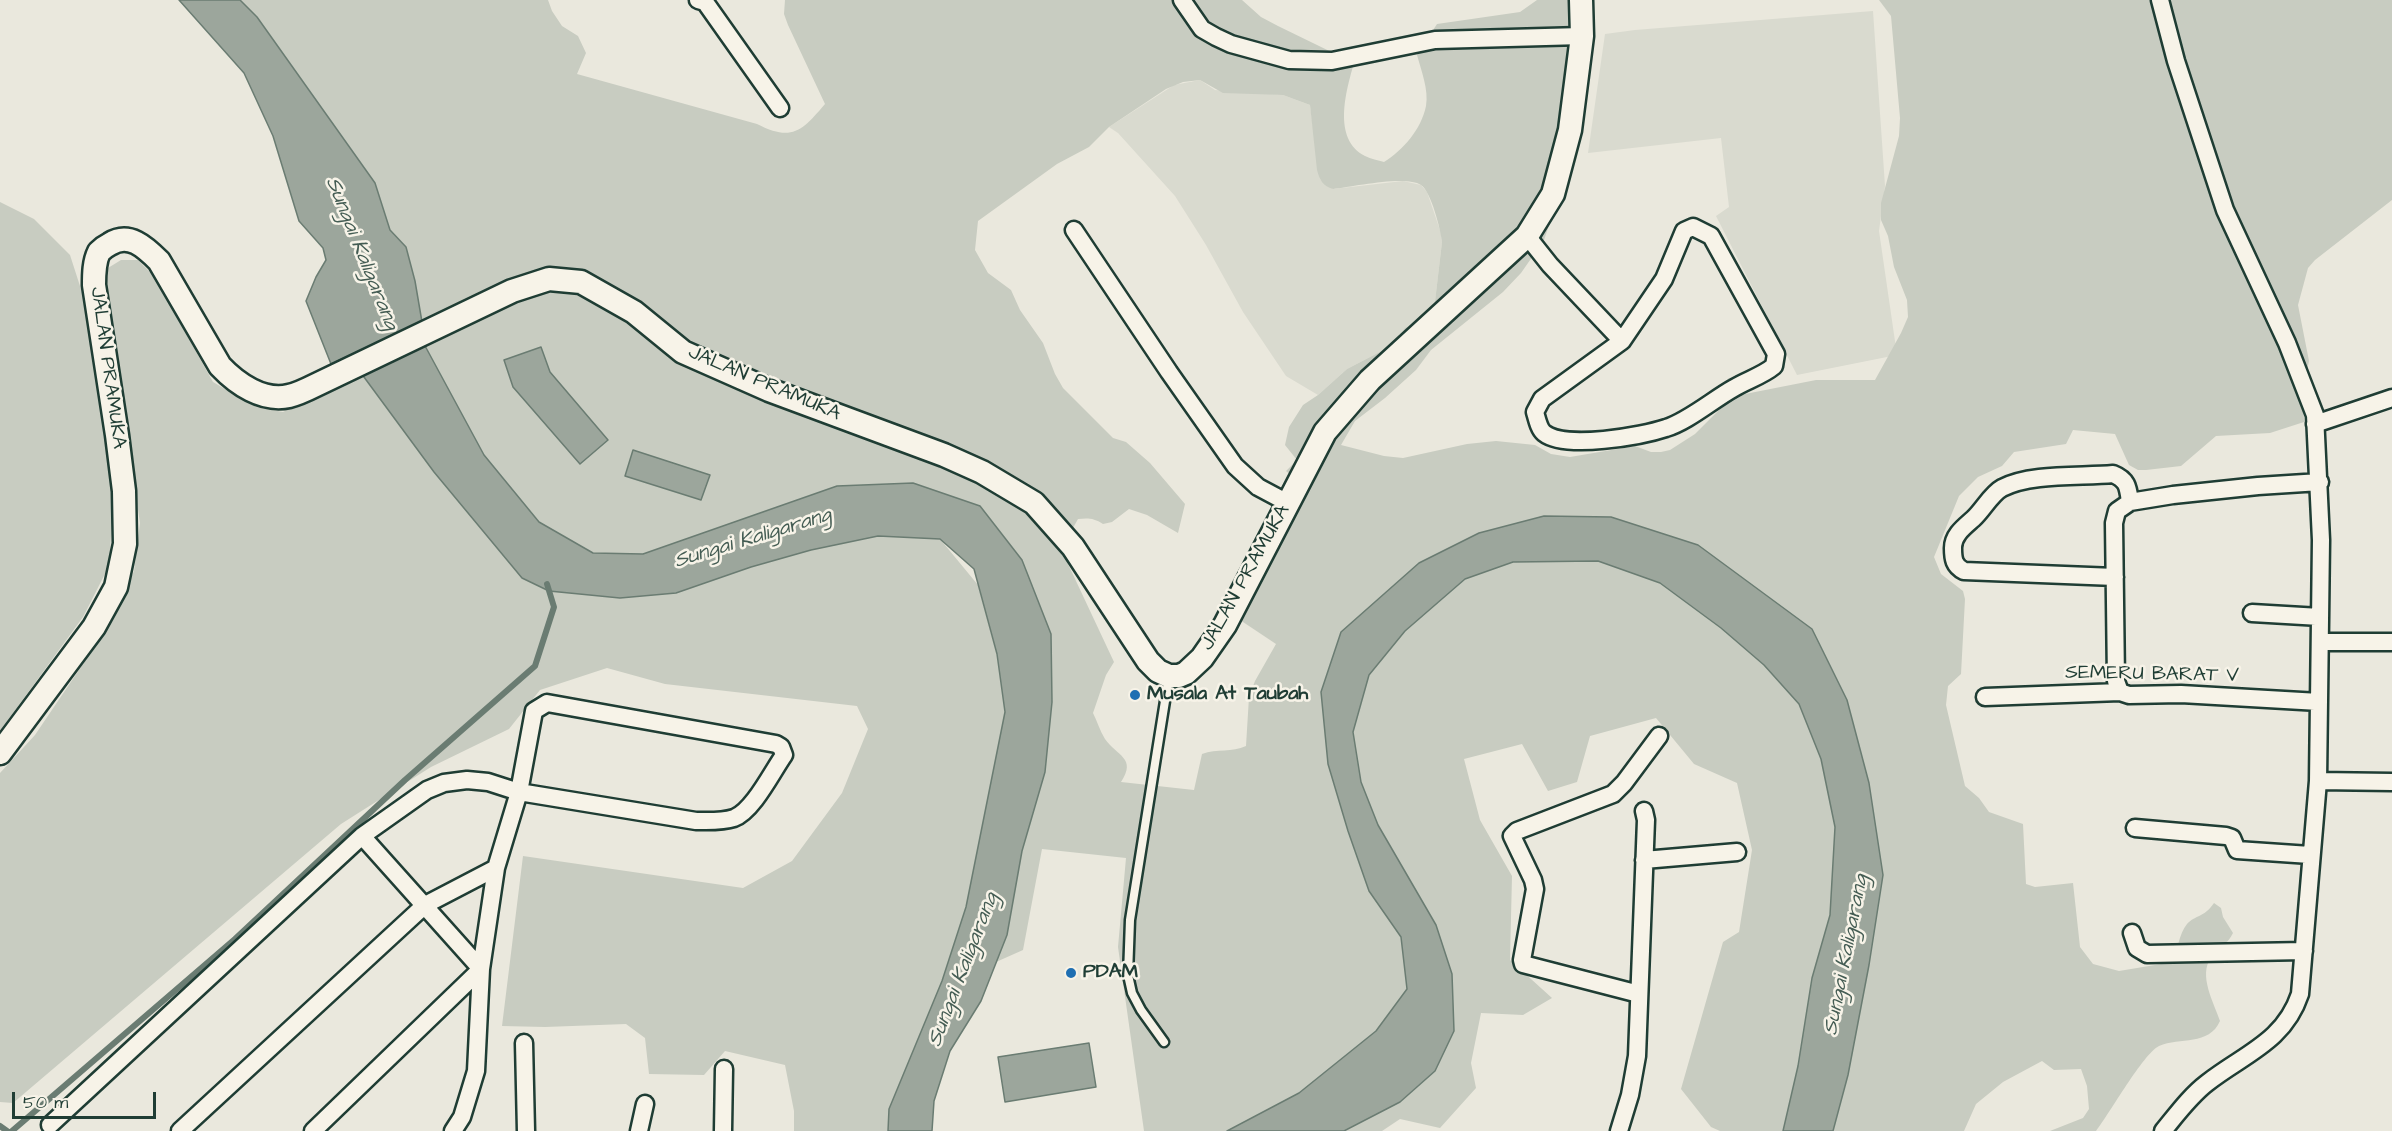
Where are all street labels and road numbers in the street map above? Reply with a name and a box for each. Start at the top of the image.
street label: JALAN PRAMUKA [84,286,130,450]
street label: JALAN PRAMUKA [684,341,844,427]
street label: JALAN PRAMUKA [1196,501,1296,655]
street label: SEMERU BARAT V [2065,661,2239,689]

